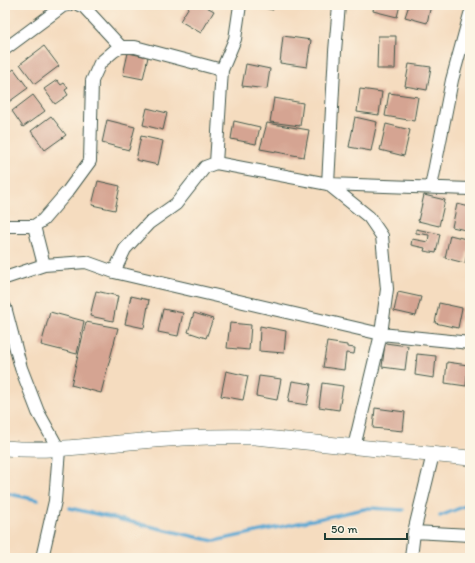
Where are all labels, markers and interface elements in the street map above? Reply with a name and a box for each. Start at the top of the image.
scale bar [325,515,407,541]
text: 50 m [331,522,357,536]

